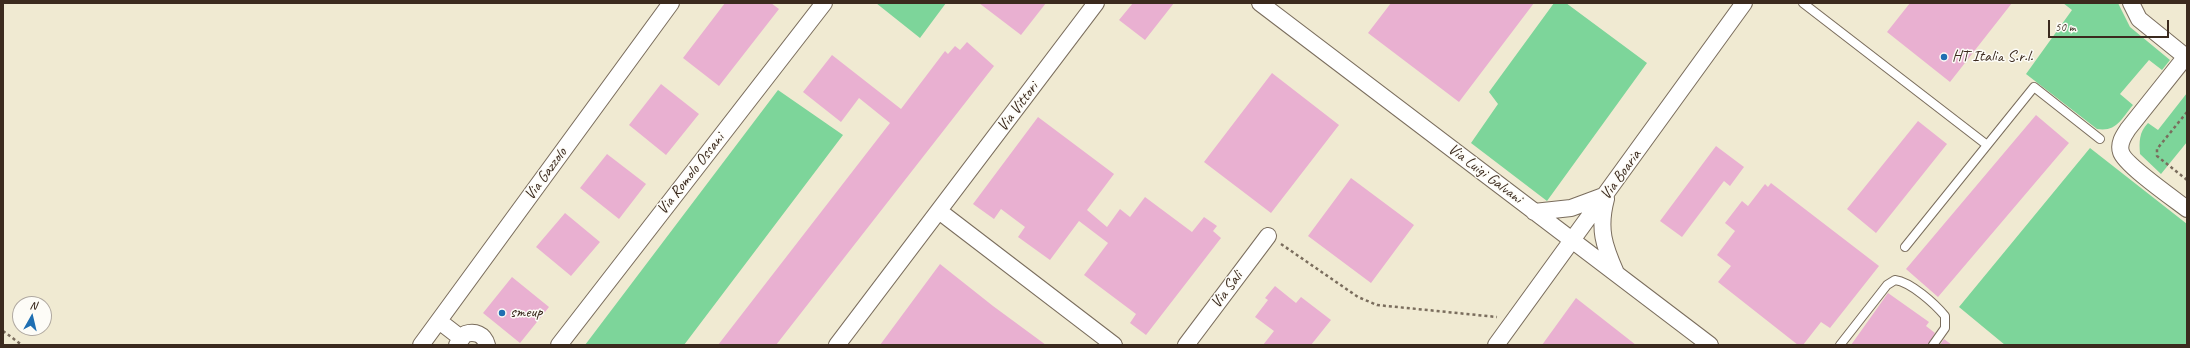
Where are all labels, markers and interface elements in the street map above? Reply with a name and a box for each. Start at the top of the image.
scale bar [2050,12,2171,38]
text: 50 m [2055,19,2075,35]
place label: HT Italia S.r.l. [1952,47,2033,67]
marker: HT Italia S.r.l. [1939,52,1949,62]
street label: Via Vittori [993,78,1043,136]
street label: Via Romolo Ossani [653,129,729,219]
street label: Via Luigi Galvani [1444,140,1526,208]
street label: Via Gazzolo [521,144,571,204]
street label: Via Boaria [1596,146,1646,204]
street label: Via Sali [1207,268,1247,312]
north arrow [12,296,52,336]
text: N [29,298,38,313]
place label: smeup [510,303,542,323]
marker: smeup [497,308,507,318]

